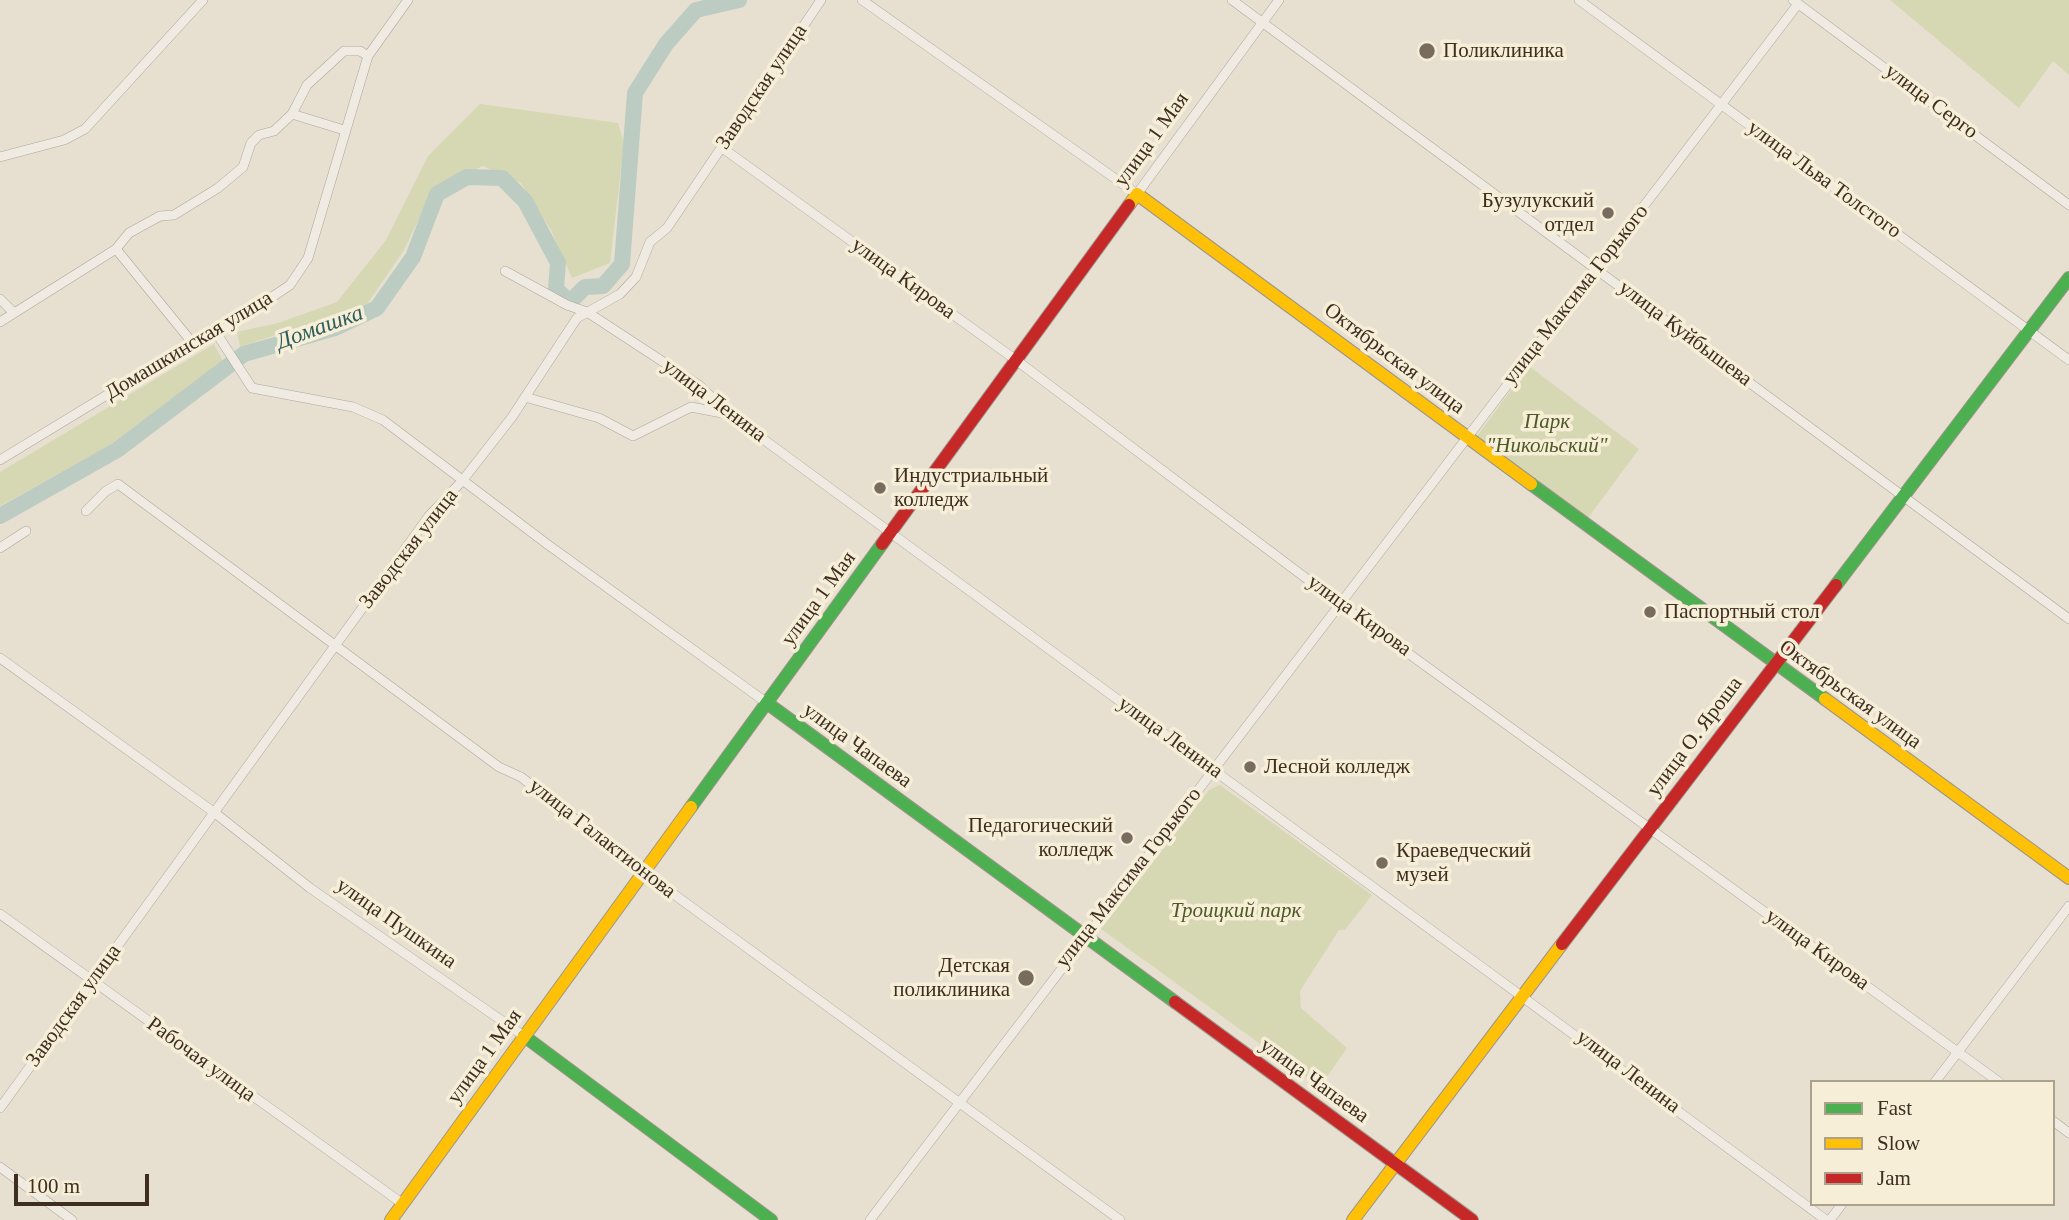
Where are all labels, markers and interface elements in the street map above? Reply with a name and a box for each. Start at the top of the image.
street label: Заводская улица [711,20,813,154]
place label: Поликлиника [1443,38,1564,64]
marker: Поликлиника [1417,41,1437,61]
street label: улица Серго [1880,59,1982,145]
street label: улица 1 Мая [1109,88,1195,192]
street label: улица Льва Толстого [1742,116,1906,244]
place label: Бузулукский отдел [1482,188,1594,238]
street label: улица Максима Горького [1498,200,1654,390]
marker: Бузулукский отдел [1600,205,1616,221]
street label: улица Кирова [846,233,960,325]
street label: улица Куйбышева [1613,276,1757,392]
street label: Домашкинская улица [101,286,277,406]
street label: Октябрьская улица [1319,298,1469,420]
water label: Домашка [273,300,367,356]
street label: улица Ленина [657,354,771,448]
park label: Парк "Никольский" [1486,409,1608,459]
place label: Индустриальный колледж [894,463,1048,513]
marker: Индустриальный колледж [872,480,888,496]
street label: Заводская улица [354,484,464,614]
street label: улица 1 Мая [776,547,862,651]
street label: улица Кирова [1302,570,1416,662]
place label: Паспортный стол [1664,599,1820,625]
marker: Паспортный стол [1642,604,1658,620]
street label: Октябрьская улица [1774,635,1926,755]
street label: улица О. Яроша [1642,672,1748,802]
street label: улица Ленина [1113,691,1227,785]
street label: улица Чапаева [798,698,916,794]
place label: Лесной колледж [1264,754,1410,780]
marker: Лесной колледж [1242,759,1258,775]
street label: улица Галактионова [523,774,681,904]
street label: улица Максима Горького [1051,783,1207,973]
place label: Педагогический колледж [968,813,1113,863]
marker: Педагогический колледж [1119,830,1135,846]
place label: Краеведческий музей [1396,838,1531,888]
marker: Краеведческий музей [1374,855,1390,871]
street label: улица Пушкина [331,873,461,975]
park label: Троицкий парк [1171,898,1301,924]
street label: улица Кирова [1760,904,1874,996]
street label: Заводская улица [21,940,127,1072]
place label: Детская поликлиника [893,953,1010,1003]
marker: Детская поликлиника [1016,968,1036,988]
street label: улица 1 Мая [442,1005,528,1109]
street label: Рабочая улица [142,1012,260,1108]
street label: улица Ленина [1571,1025,1685,1119]
street label: улица Чапаева [1255,1033,1373,1129]
legend [1810,1080,2055,1206]
text: Fast [1877,1096,1912,1120]
text: Slow [1877,1131,1920,1155]
scale bar [18,1160,152,1204]
text: Jam [1877,1166,1911,1190]
text: 100 m [27,1174,80,1198]

